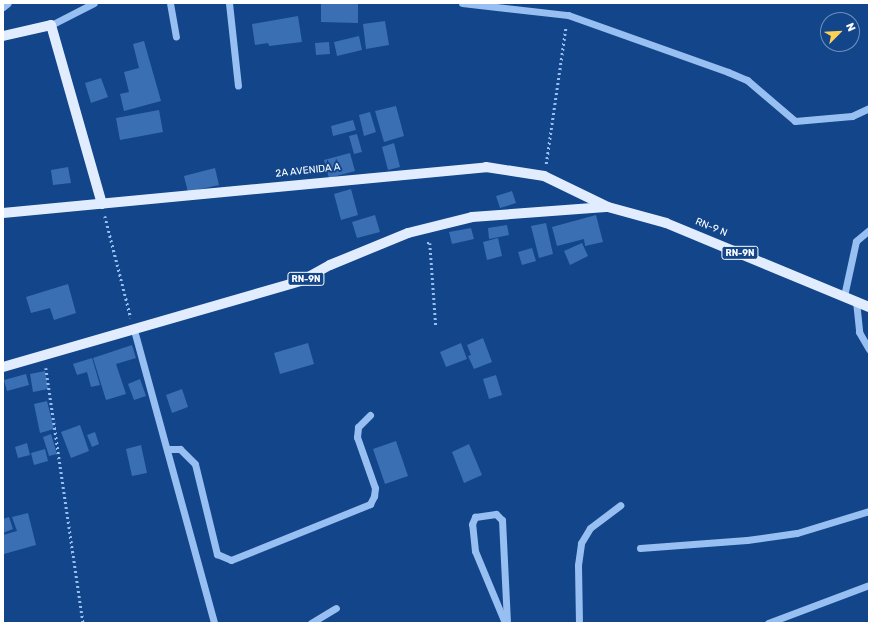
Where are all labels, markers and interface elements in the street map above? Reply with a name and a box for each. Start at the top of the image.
north arrow [820,12,860,52]
text: N [843,21,858,34]
street label: 2A AVENIDA A [274,162,342,180]
street label: RN-9 N [693,216,729,240]
road number: RN-9N [721,246,759,260]
road number: RN-9N [287,272,325,286]

